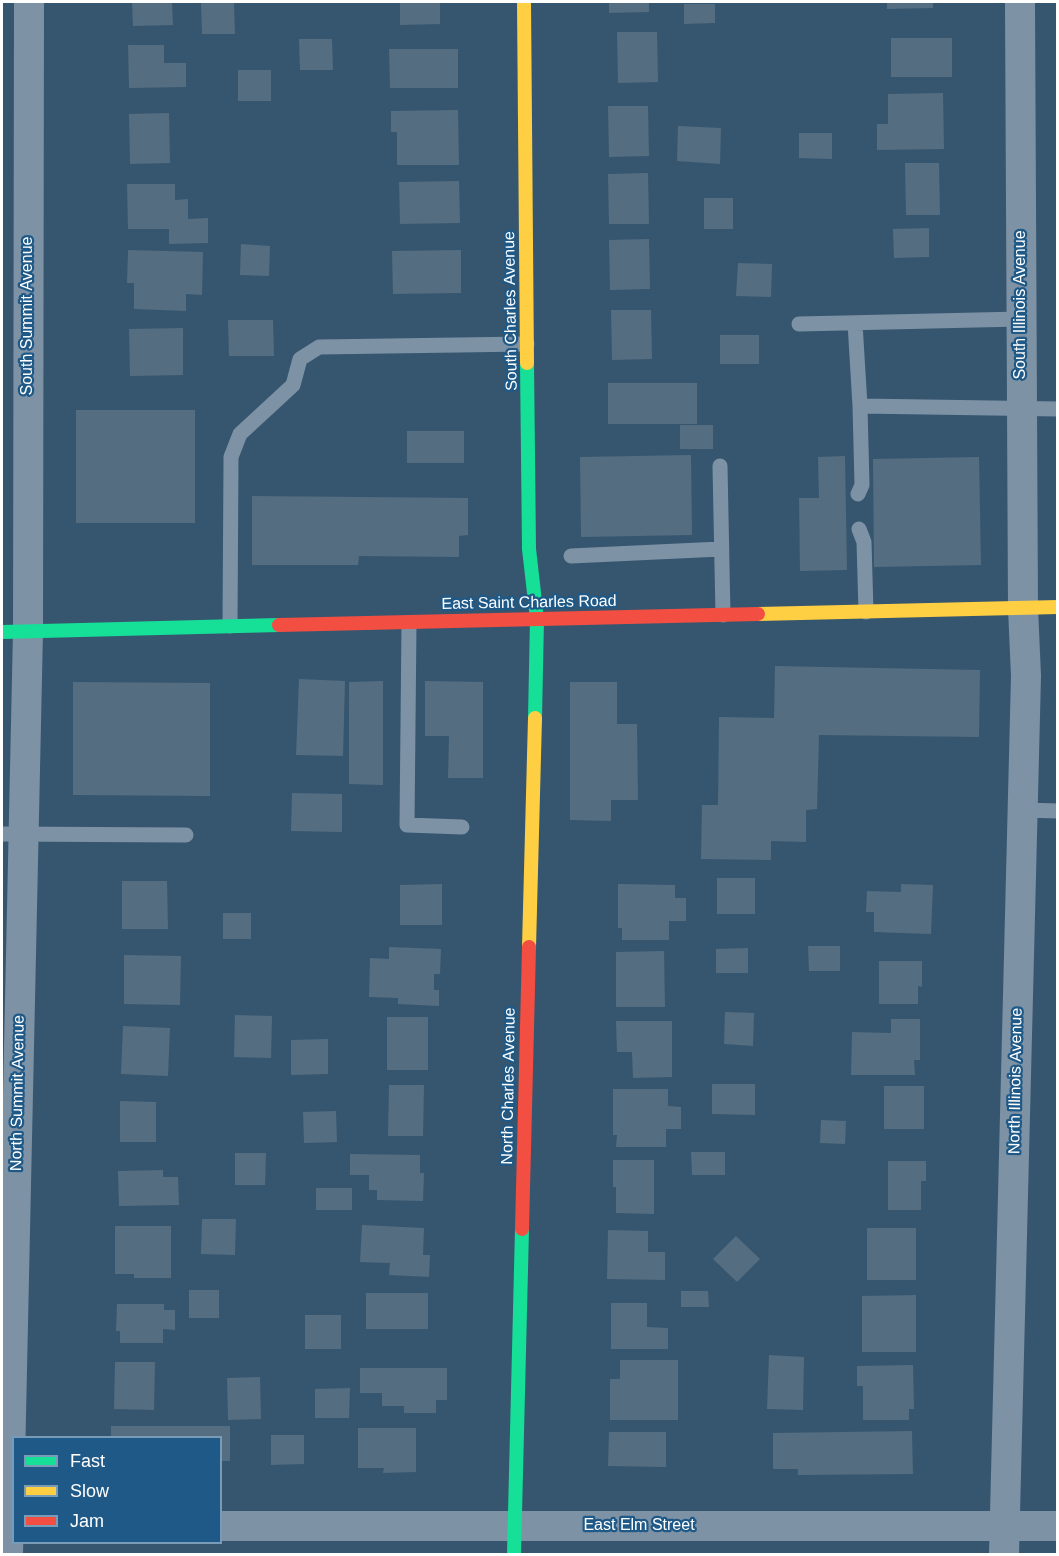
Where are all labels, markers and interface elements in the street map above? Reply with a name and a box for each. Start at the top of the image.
street label: South Illinois Avenue [1011,230,1031,380]
street label: South Charles Avenue [500,231,522,391]
street label: South Summit Avenue [18,237,38,395]
street label: East Saint Charles Road [441,592,617,614]
street label: North Charles Avenue [498,1007,520,1165]
street label: North Illinois Avenue [1005,1008,1027,1154]
street label: North Summit Avenue [7,1015,29,1171]
legend [12,1436,222,1544]
text: Fast [70,1451,105,1471]
text: Slow [70,1481,109,1501]
text: Jam [70,1511,104,1531]
street label: East Elm Street [583,1516,695,1536]

